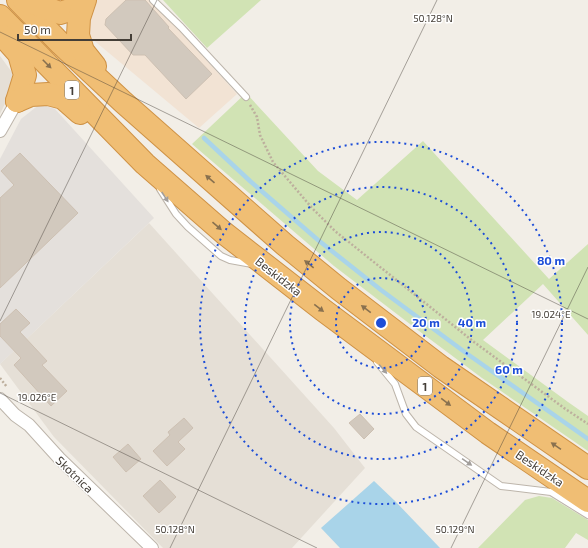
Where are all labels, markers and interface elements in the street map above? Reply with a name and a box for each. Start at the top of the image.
text: 50.128°N [413,12,453,24]
scale bar [18,16,131,42]
text: 50 m [24,22,51,36]
one-way arrow [42,59,52,69]
road number: 1 [65,81,79,99]
one-way arrow [205,174,216,183]
one-way arrow [162,191,169,203]
one-way arrow [211,222,222,231]
text: 80 m [537,253,565,267]
street label: Beskidzka [253,254,305,298]
one-way arrow [303,260,314,268]
one-way arrow [314,303,325,312]
one-way arrow [361,306,371,314]
text: 19.024°E [531,308,571,320]
text: 20 m [412,315,440,329]
text: 40 m [458,315,486,329]
centre of rings [374,316,388,330]
text: 60 m [495,362,523,376]
one-way arrow [378,364,387,374]
road number: 1 [418,377,432,395]
text: 19.026°E [18,391,57,403]
one-way arrow [441,397,452,406]
one-way arrow [551,442,561,450]
street label: Beskidzka [513,447,567,489]
street label: Skotnica [53,453,97,495]
one-way arrow [462,458,472,466]
text: 50.128°N [155,523,195,535]
text: 50.129°N [435,523,475,535]

